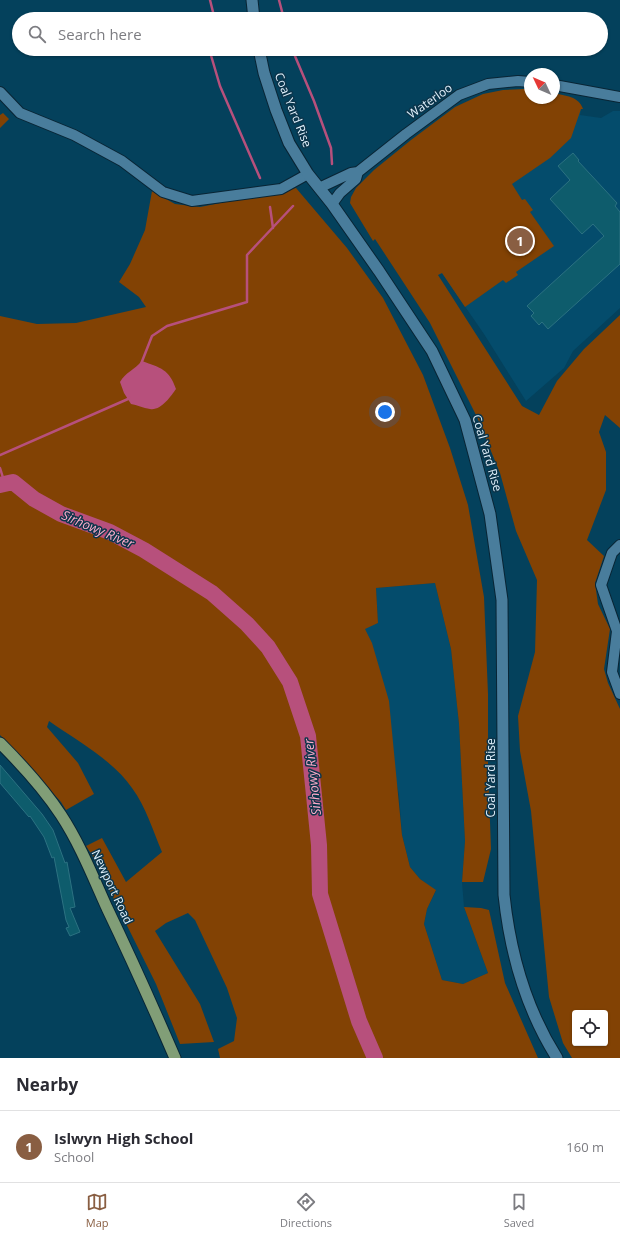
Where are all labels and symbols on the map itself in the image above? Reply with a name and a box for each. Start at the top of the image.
north arrow [524,68,560,104]
street label: Coal Yard Rise [271,70,316,150]
street label: Waterloo [404,79,456,122]
pin: 1 [507,226,533,256]
your location [375,402,395,422]
street label: Coal Yard Rise [468,412,507,494]
water label: Sirhowy River [59,506,138,553]
water label: Sirhowy River [299,737,325,816]
street label: Coal Yard Rise [482,738,499,818]
street label: Newport Road [88,847,137,927]

